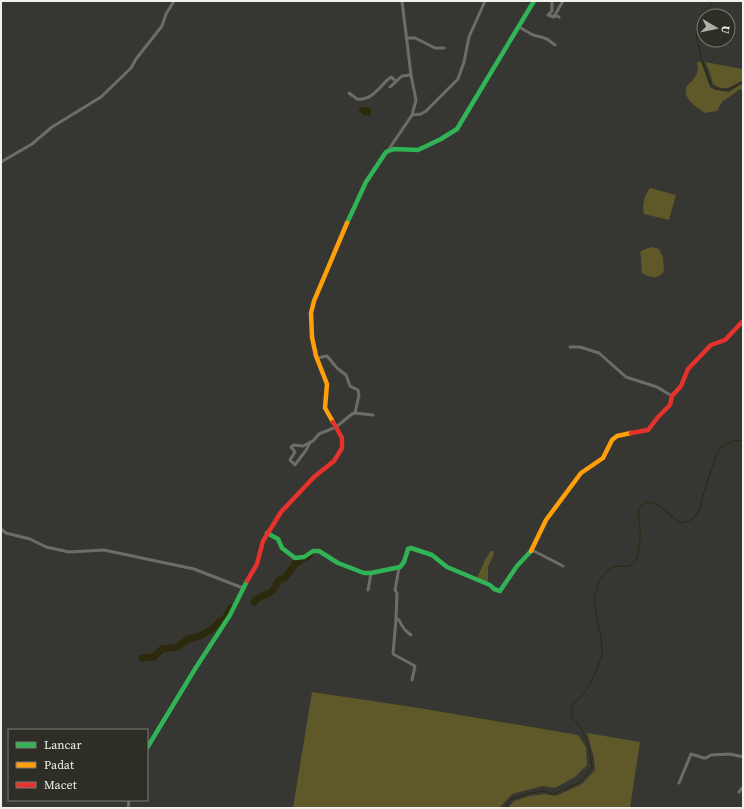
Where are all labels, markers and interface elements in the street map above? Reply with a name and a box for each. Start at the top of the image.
north arrow [696,8,736,48]
text: U [717,24,733,35]
legend [8,729,148,801]
text: Lancar [44,737,81,753]
text: Padat [44,757,74,773]
text: Macet [44,777,77,793]

